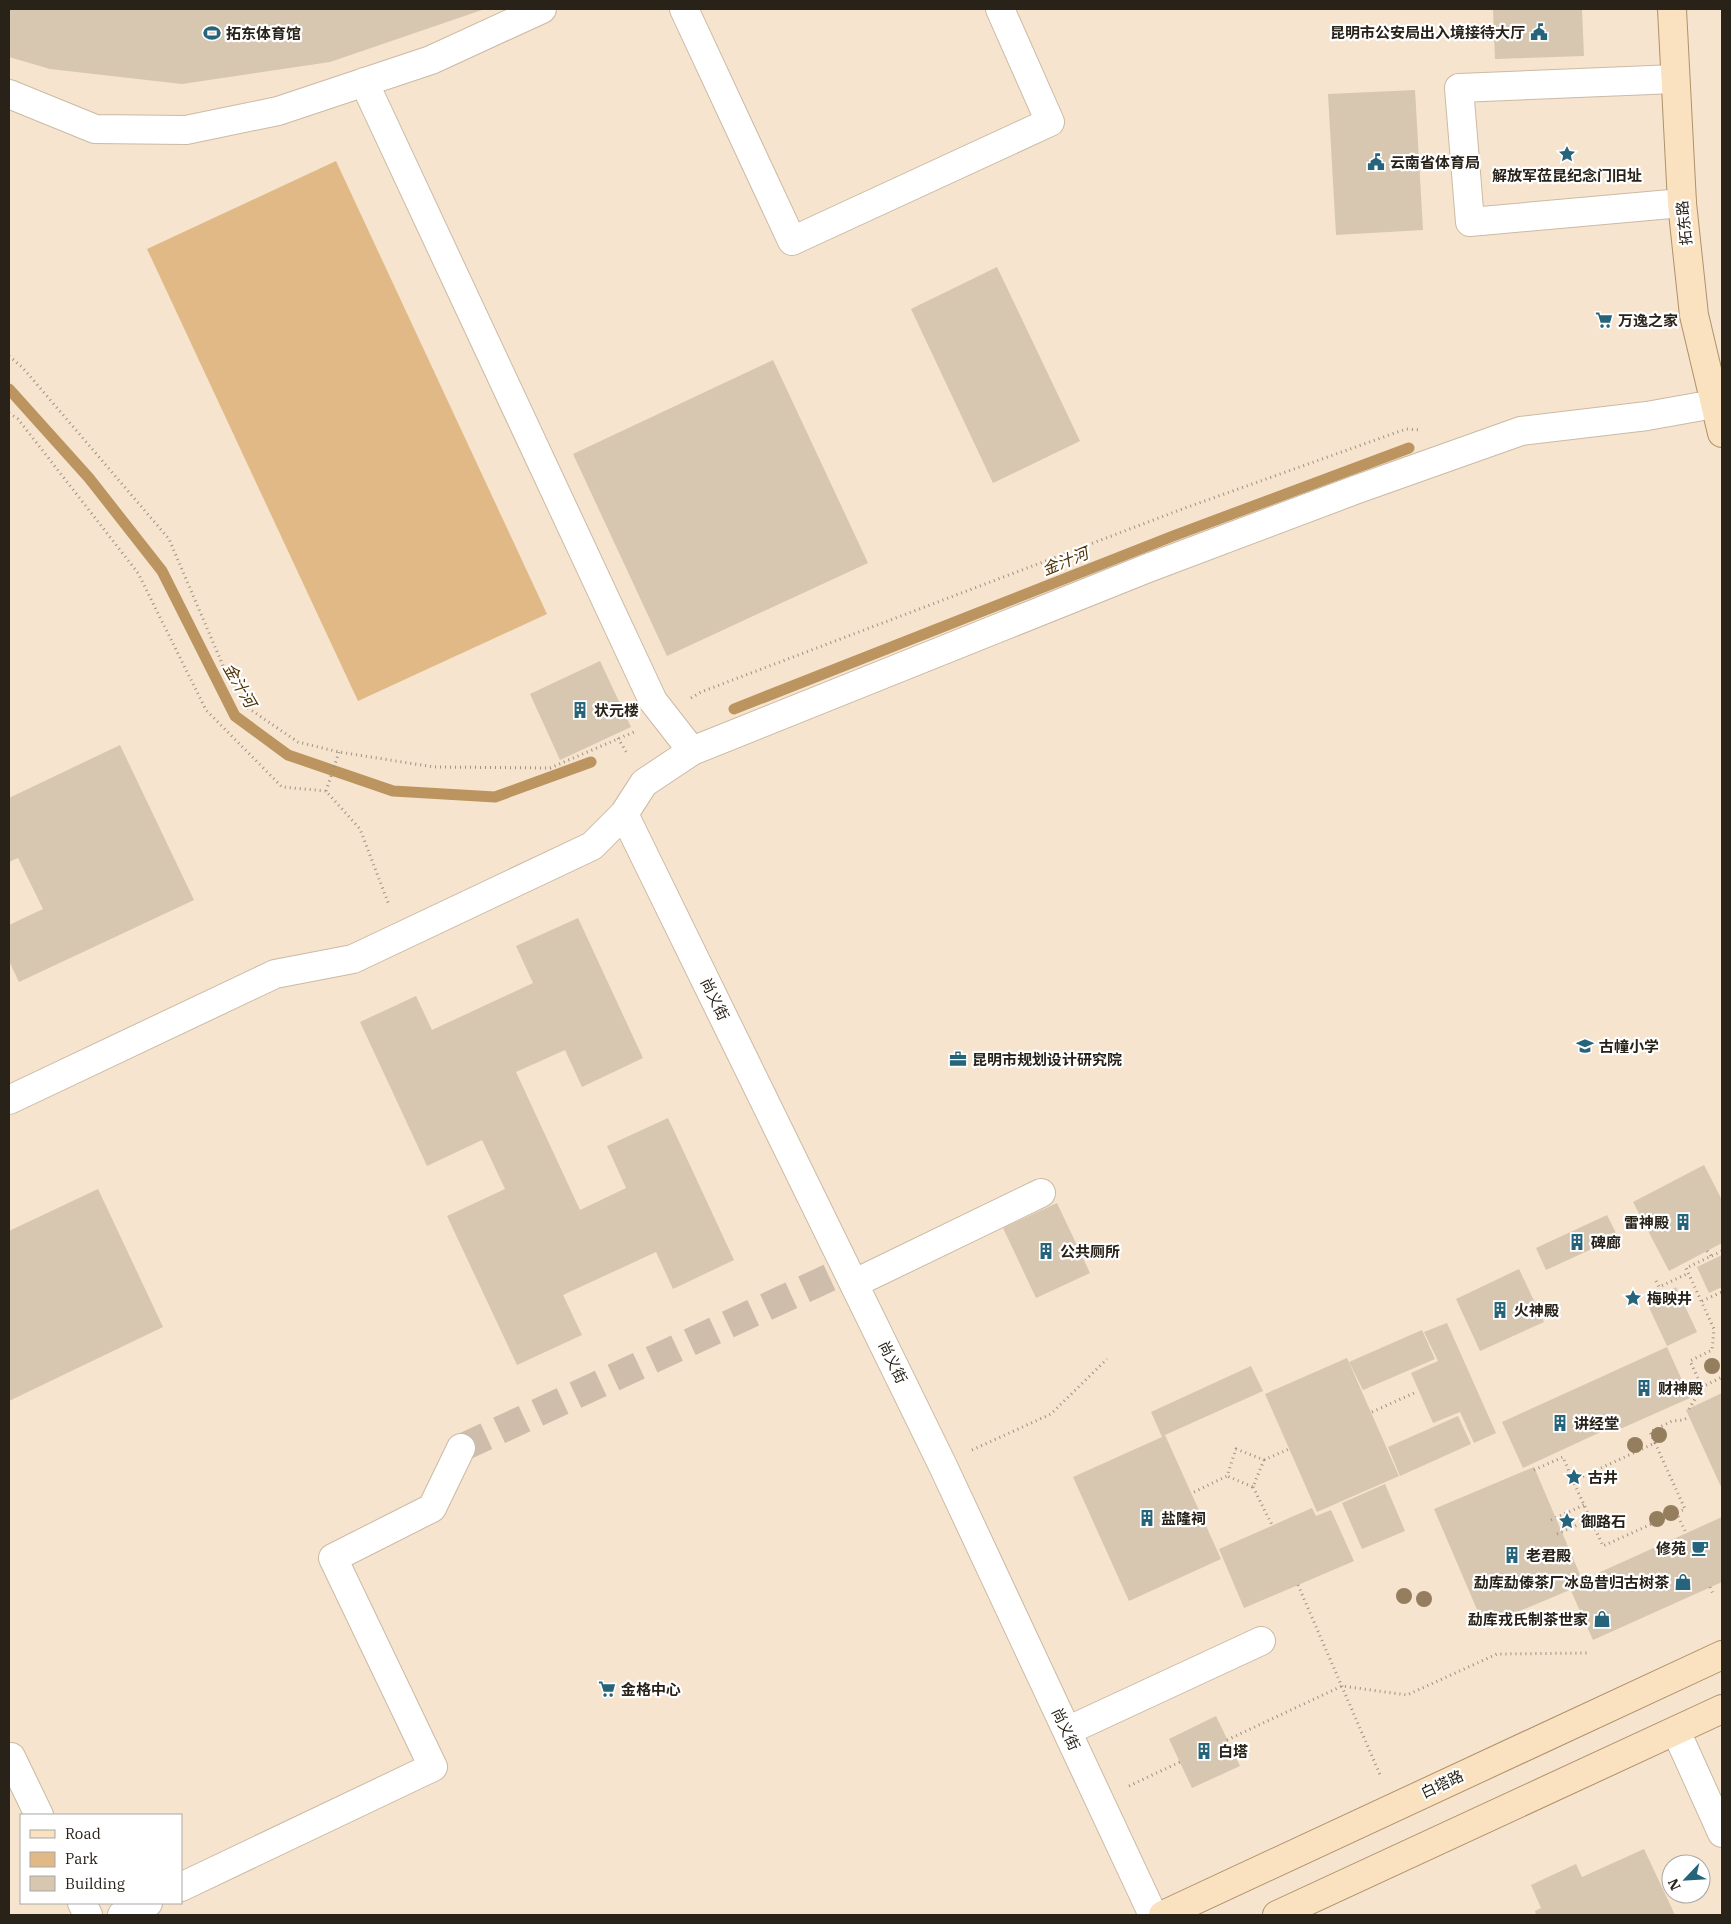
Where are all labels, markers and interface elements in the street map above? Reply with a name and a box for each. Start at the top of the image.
public building icon: 昆明市公安局出入境接待大厅 [1529,22,1549,42]
sports icon: 拓东体育馆 [202,23,222,43]
place label: 昆明市公安局出入境接待大厅 [1330,23,1525,42]
place label: 拓东体育馆 [226,24,301,43]
place icon: 解放军莅昆纪念门旧址 [1557,144,1577,164]
public building icon: 云南省体育局 [1366,152,1386,172]
place label: 云南省体育局 [1390,153,1480,172]
place label: 解放军莅昆纪念门旧址 [1492,166,1642,185]
street label: 拓东路 [1672,200,1696,246]
supermarket icon: 万逸之家 [1594,310,1614,330]
place label: 万逸之家 [1618,311,1678,330]
water label: 金汁河 [1039,542,1094,579]
water label: 金汁河 [219,659,262,713]
building icon: 状元楼 [570,700,590,720]
place label: 状元楼 [594,701,639,720]
street label: 尚义街 [697,975,733,1023]
school or university icon: 古幢小学 [1575,1036,1595,1056]
place label: 古幢小学 [1599,1037,1659,1056]
office icon: 昆明市规划设计研究院 [948,1049,968,1069]
place label: 昆明市规划设计研究院 [972,1050,1122,1069]
building icon: 雷神殿 [1673,1212,1693,1232]
place label: 雷神殿 [1624,1213,1669,1232]
building icon: 碑廊 [1567,1232,1587,1252]
place label: 碑廊 [1590,1233,1621,1252]
building icon: 公共厕所 [1036,1241,1056,1261]
place label: 公共厕所 [1060,1242,1120,1261]
place icon: 梅映井 [1623,1288,1643,1308]
place label: 梅映井 [1647,1289,1692,1308]
building icon: 火神殿 [1490,1300,1510,1320]
place label: 火神殿 [1514,1301,1559,1320]
street label: 尚义街 [875,1338,911,1386]
building icon: 财神殿 [1634,1378,1654,1398]
place label: 财神殿 [1658,1379,1703,1398]
building icon: 讲经堂 [1550,1413,1570,1433]
place label: 讲经堂 [1574,1414,1619,1433]
place icon: 古井 [1564,1467,1584,1487]
place label: 古井 [1588,1468,1618,1487]
building icon: 盐隆祠 [1137,1508,1157,1528]
place label: 盐隆祠 [1161,1509,1206,1528]
place icon: 御路石 [1557,1511,1577,1531]
place label: 御路石 [1581,1512,1626,1531]
cafe icon: 修苑 [1690,1538,1710,1558]
place label: 修苑 [1656,1539,1686,1558]
building icon: 老君殿 [1502,1545,1522,1565]
place label: 老君殿 [1526,1546,1571,1565]
shop icon: 勐库勐傣茶厂冰岛昔归古树茶 [1673,1572,1693,1592]
place label: 勐库勐傣茶厂冰岛昔归古树茶 [1474,1573,1670,1592]
shop icon: 勐库戎氏制茶世家 [1592,1609,1612,1629]
place label: 勐库戎氏制茶世家 [1468,1610,1588,1629]
supermarket icon: 金格中心 [597,1679,617,1699]
place label: 金格中心 [621,1680,681,1699]
street label: 尚义街 [1048,1705,1084,1753]
building icon: 白塔 [1194,1741,1214,1761]
place label: 白塔 [1218,1742,1248,1761]
street label: 白塔路 [1418,1766,1466,1802]
legend [20,1814,182,1904]
text: Road [65,1824,101,1843]
text: Park [65,1849,98,1868]
north arrow [1661,1854,1711,1904]
text: Building [65,1874,125,1893]
text: N [1664,1876,1685,1893]

